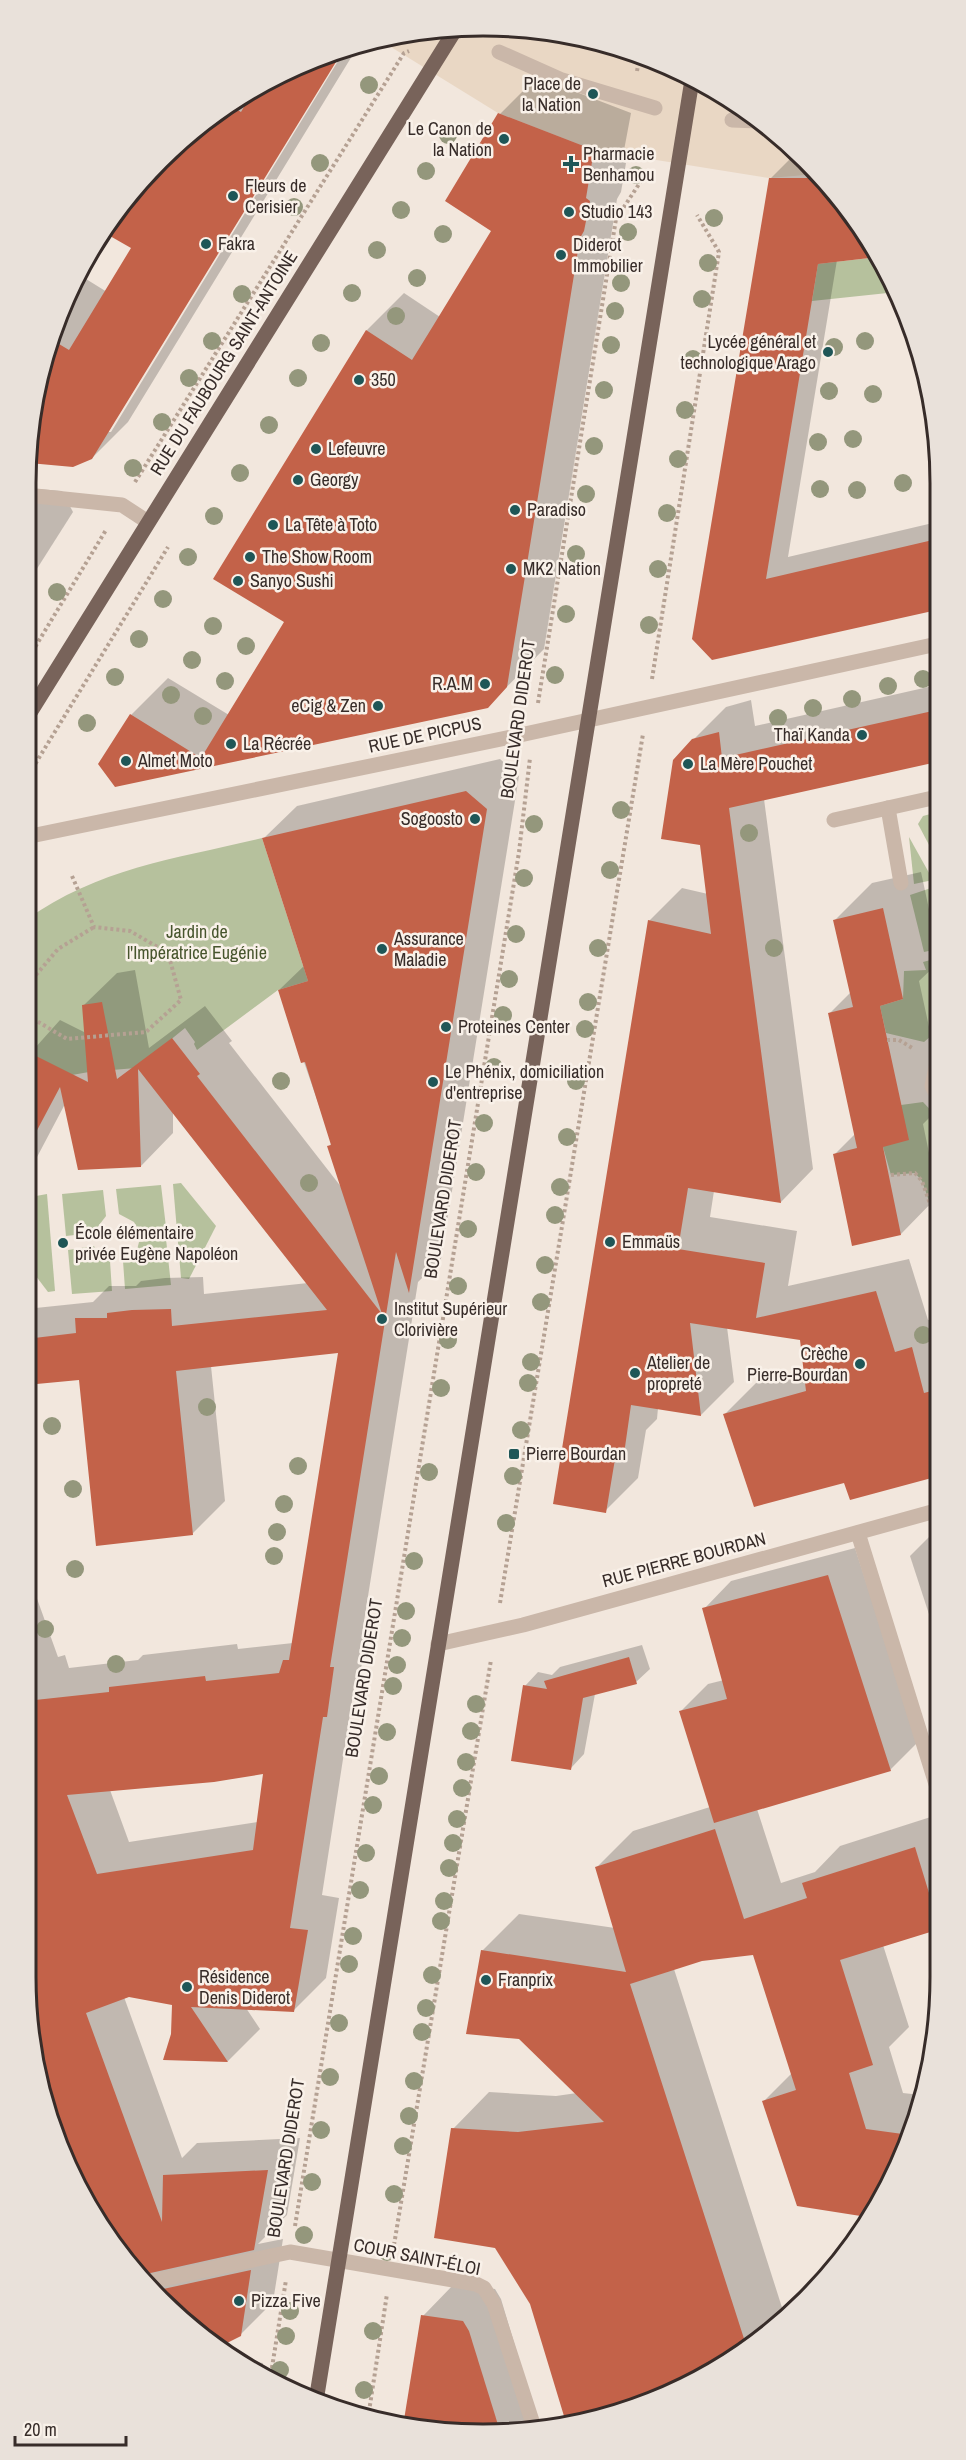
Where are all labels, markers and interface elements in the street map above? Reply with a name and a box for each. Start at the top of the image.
place label: Place de la Nation [522,71,581,117]
marker: Place de la Nation [586,87,600,101]
place label: Le Canon de la Nation [407,116,492,162]
marker: Le Canon de la Nation [497,132,511,146]
place label: Pharmacie Benhamou [583,141,654,187]
marker: Pharmacie Benhamou [564,157,578,171]
place label: Fleurs de Cerisier [245,173,307,219]
marker: Fleurs de Cerisier [226,189,240,203]
place label: Studio 143 [581,199,652,224]
marker: Studio 143 [562,205,576,219]
place label: Fakra [218,231,255,256]
place label: Diderot Immobilier [573,232,643,278]
marker: Fakra [199,237,213,251]
street label: RUE DU FAUBOURG SAINT-ANTOINE [144,246,303,480]
marker: Diderot Immobilier [554,248,568,262]
place label: Lycée général et technologique Arago [681,329,816,375]
marker: Lycée général et technologique Arago [821,345,835,359]
place label: 350 [371,367,396,392]
marker: 350 [352,373,366,387]
place label: Lefeuvre [328,436,385,461]
marker: Lefeuvre [309,442,323,456]
place label: Georgy [310,467,359,492]
marker: Georgy [291,473,305,487]
place label: Paradiso [527,497,586,522]
marker: Paradiso [508,503,522,517]
place label: La Tête à Toto [285,512,377,537]
marker: La Tête à Toto [266,518,280,532]
place label: The Show Room [262,544,372,569]
marker: The Show Room [243,550,257,564]
place label: MK2 Nation [523,556,601,581]
marker: MK2 Nation [504,562,518,576]
place label: Sanyo Sushi [250,568,334,593]
marker: Sanyo Sushi [231,574,245,588]
street label: BOULEVARD DIDEROT [494,638,541,800]
place label: R.A.M [432,671,473,696]
marker: R.A.M [478,677,492,691]
place label: eCig & Zen [291,693,366,718]
marker: eCig & Zen [371,699,385,713]
street label: RUE DE PICPUS [366,710,484,759]
place label: Thaï Kanda [774,722,850,747]
marker: Thaï Kanda [855,728,869,742]
place label: La Récrée [243,731,311,756]
marker: La Récrée [224,737,238,751]
place label: Almet Moto [137,748,213,773]
place label: La Mère Pouchet [700,751,812,776]
marker: Almet Moto [119,754,133,768]
marker: La Mère Pouchet [681,757,695,771]
place label: Sogoosto [401,806,463,831]
marker: Sogoosto [468,812,482,826]
park label: Jardin de l'Impératrice Eugénie [127,919,267,965]
place label: Assurance Maladie [393,926,464,972]
marker: Assurance Maladie [375,942,389,956]
place label: Proteines Center [458,1014,570,1039]
marker: Proteines Center [439,1020,453,1034]
place label: Le Phénix, domiciliation d'entreprise [445,1059,604,1105]
marker: Le Phénix, domiciliation d'entreprise [426,1075,440,1089]
street label: BOULEVARD DIDEROT [418,1118,467,1280]
place label: École élémentaire privée Eugène Napoléon [75,1220,238,1266]
place label: Emmaüs [622,1229,680,1254]
marker: Emmaüs [603,1235,617,1249]
marker: École élémentaire privée Eugène Napoléon [56,1236,70,1250]
place label: Institut Supérieur Clorivière [394,1296,507,1342]
marker: Institut Supérieur Clorivière [375,1312,389,1326]
place label: Crèche Pierre-Bourdan [747,1341,848,1387]
place label: Atelier de propreté [646,1350,710,1396]
marker: Crèche Pierre-Bourdan [853,1357,867,1371]
marker: Atelier de propreté [628,1366,642,1380]
place label: Pierre Bourdan [526,1441,626,1466]
marker: Pierre Bourdan [507,1447,521,1461]
street label: RUE PIERRE BOURDAN [599,1526,768,1593]
street label: BOULEVARD DIDEROT [339,1597,388,1759]
place label: Résidence Denis Diderot [199,1964,290,2010]
place label: Franprix [498,1967,554,1992]
marker: Franprix [479,1973,493,1987]
marker: Résidence Denis Diderot [180,1980,194,1994]
street label: BOULEVARD DIDEROT [261,2077,310,2239]
street label: COUR SAINT-ÉLOI [352,2232,483,2281]
place label: Pizza Five [251,2288,321,2313]
marker: Pizza Five [232,2294,246,2308]
scale bar [15,2409,126,2447]
text: 20 m [24,2417,57,2442]

